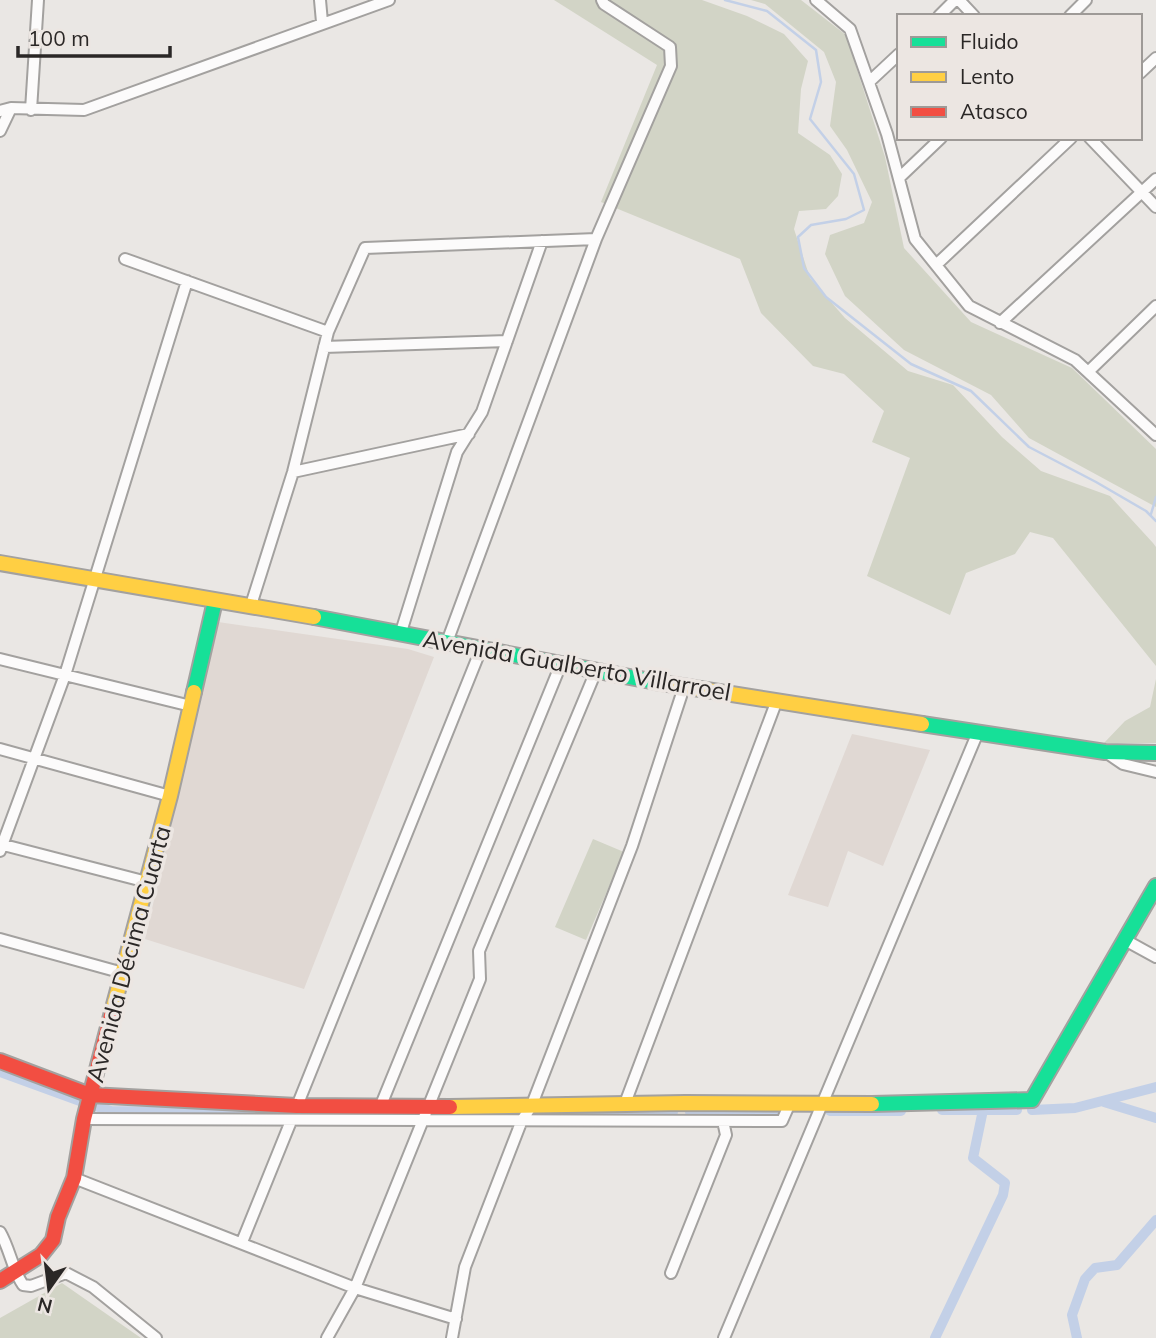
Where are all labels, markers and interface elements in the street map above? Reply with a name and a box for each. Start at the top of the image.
scale bar [18,14,170,58]
legend [897,14,1142,140]
text: 100 m [28,25,90,51]
text: Fluido [960,28,1019,54]
text: Lento [960,63,1014,89]
text: Atasco [960,98,1028,124]
street label: Avenida Gualberto Villarroel [421,623,733,707]
street label: Avenida Décima Cuarta [79,822,177,1086]
north arrow [14,1254,84,1324]
text: N [35,1292,55,1319]

